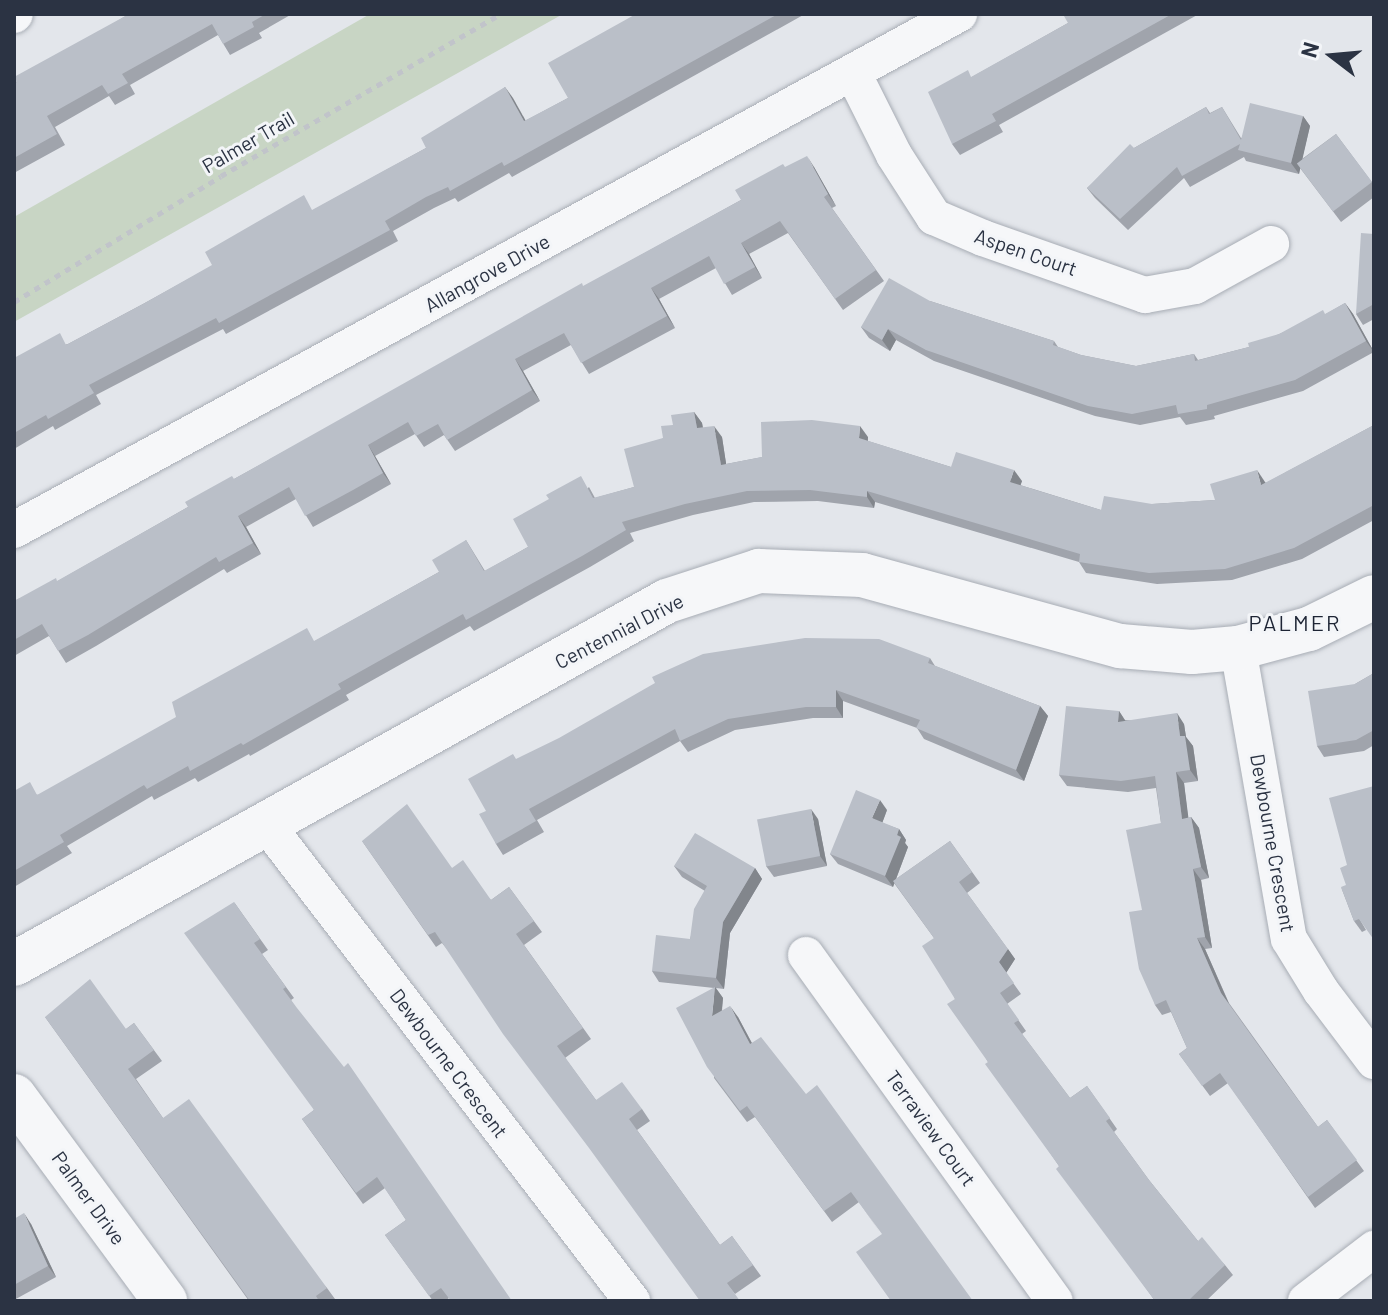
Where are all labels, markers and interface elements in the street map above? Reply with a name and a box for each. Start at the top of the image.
north arrow [1292,16,1372,96]
text: N [1294,39,1323,60]
street label: Palmer Trail [198,106,298,178]
street label: Aspen Court [972,223,1080,281]
street label: Allangrove Drive [420,229,554,317]
street label: Centennial Drive [551,588,687,674]
district label: PALMER [1249,610,1341,636]
street label: Dewbourne Crescent [1245,752,1301,934]
street label: Dewbourne Crescent [385,984,513,1142]
street label: Terraview Court [881,1065,981,1191]
street label: Palmer Drive [47,1147,131,1249]

